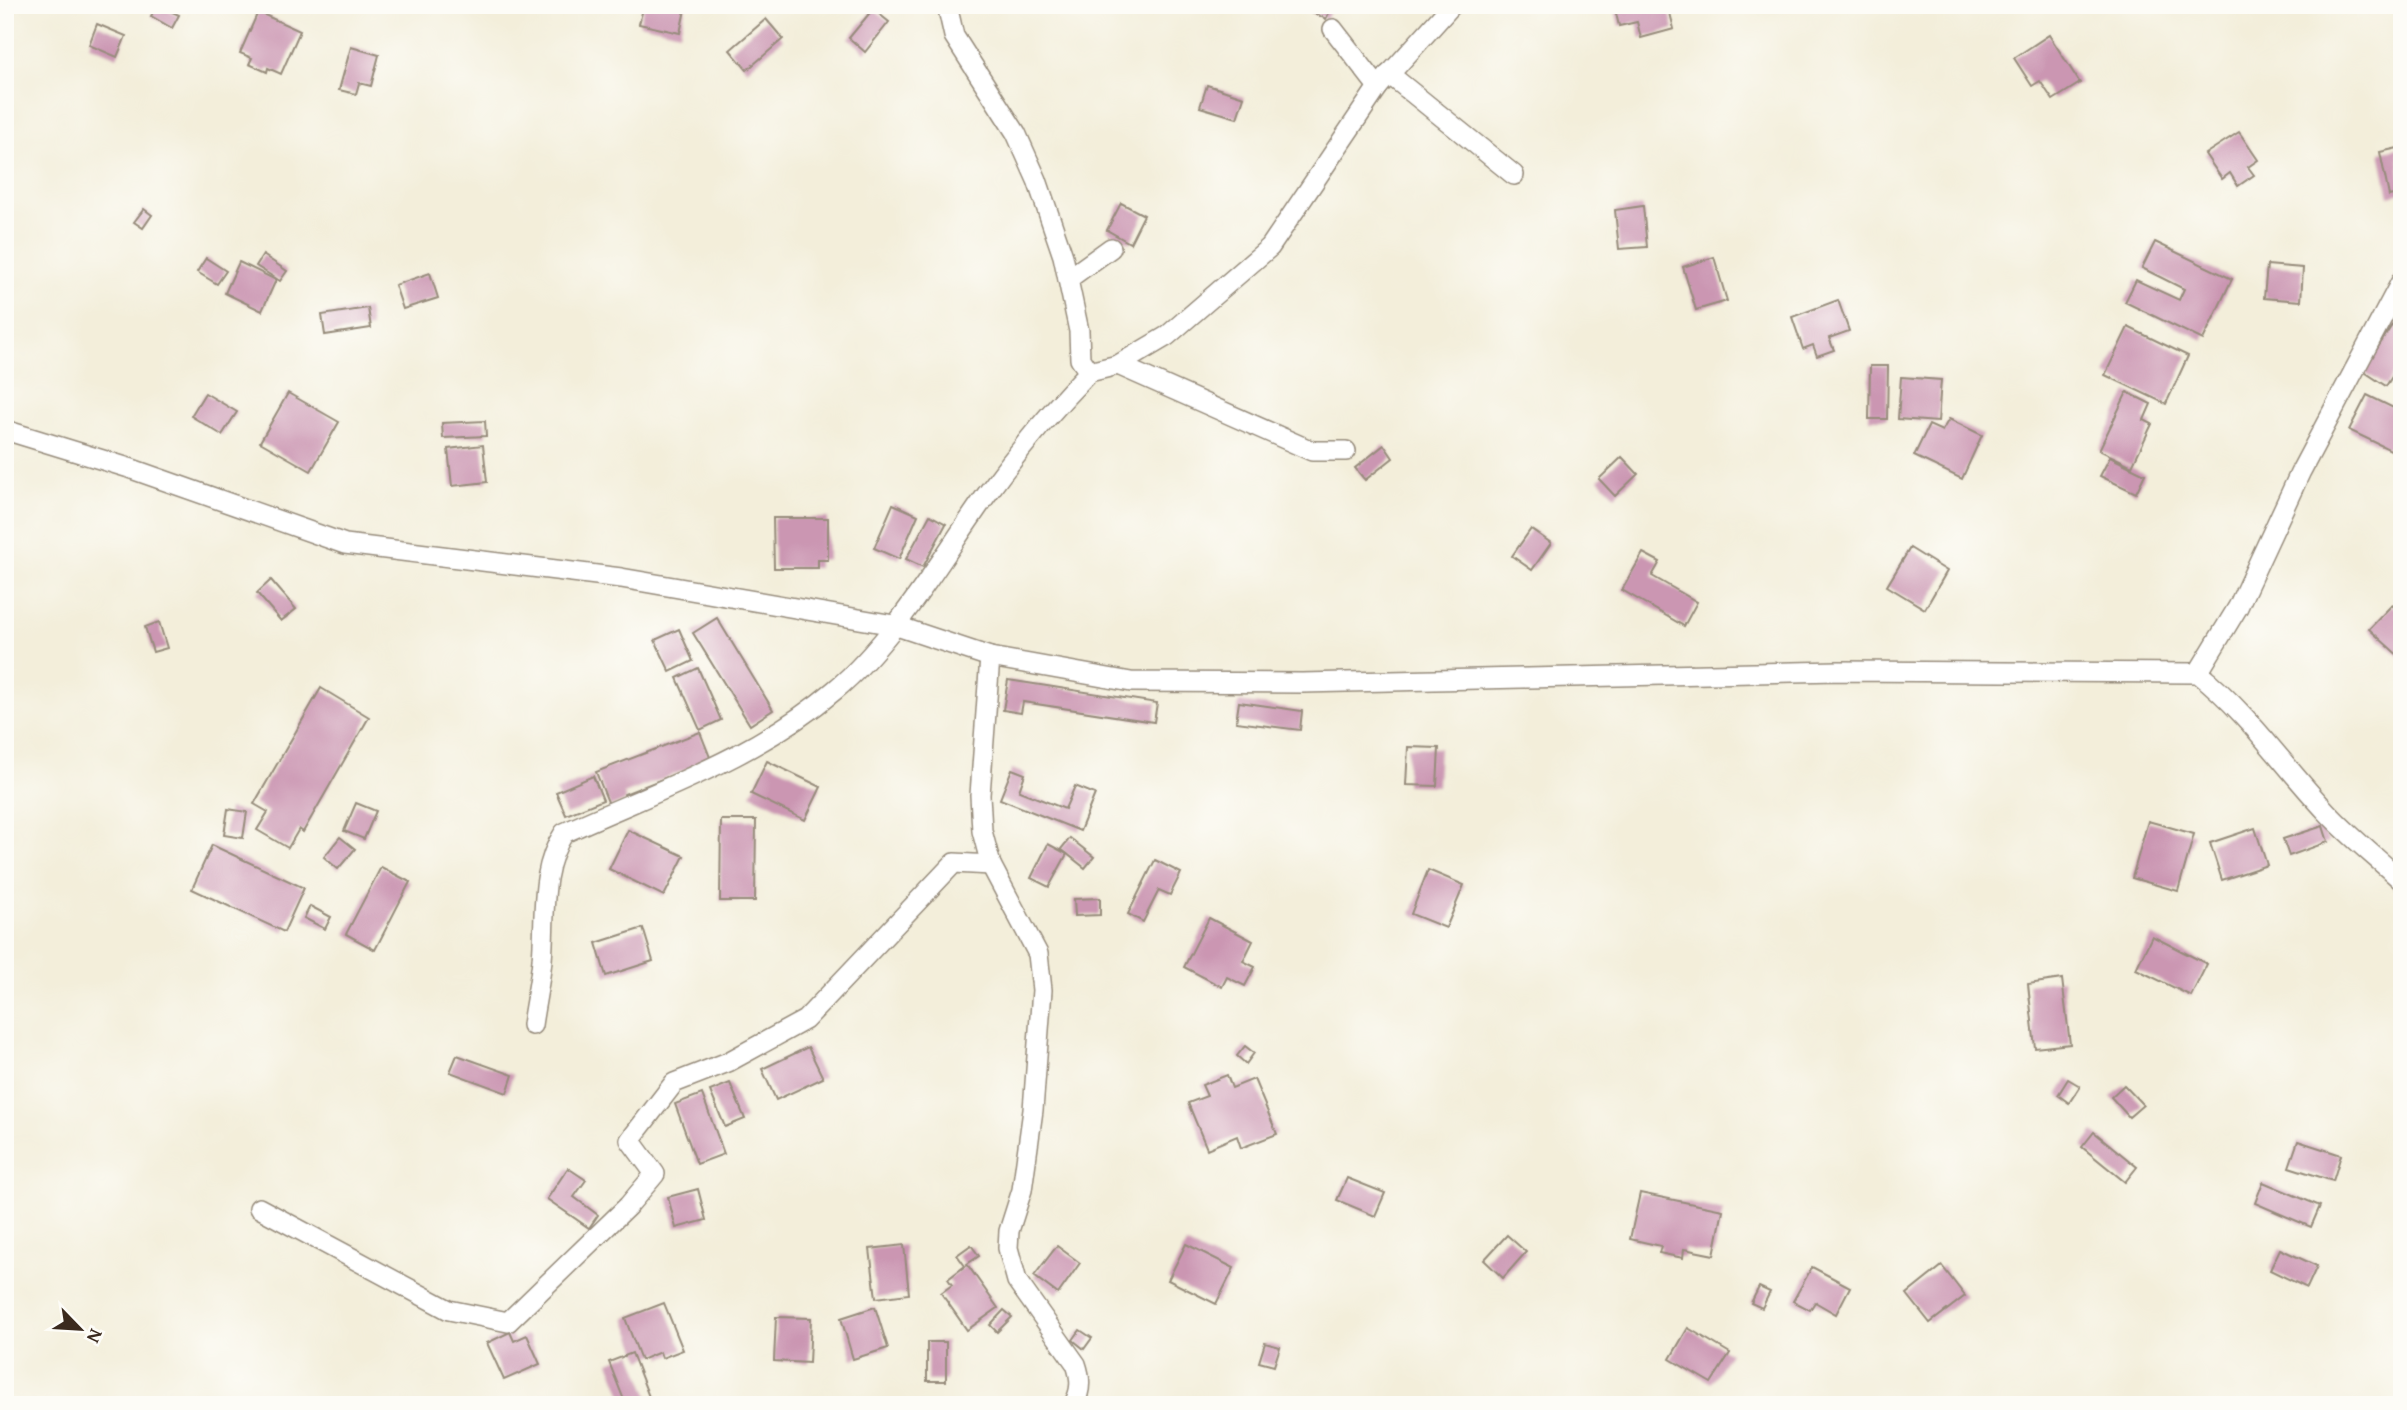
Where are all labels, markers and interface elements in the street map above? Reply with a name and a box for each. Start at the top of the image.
north arrow [46,1294,116,1364]
text: N [80,1325,111,1348]

